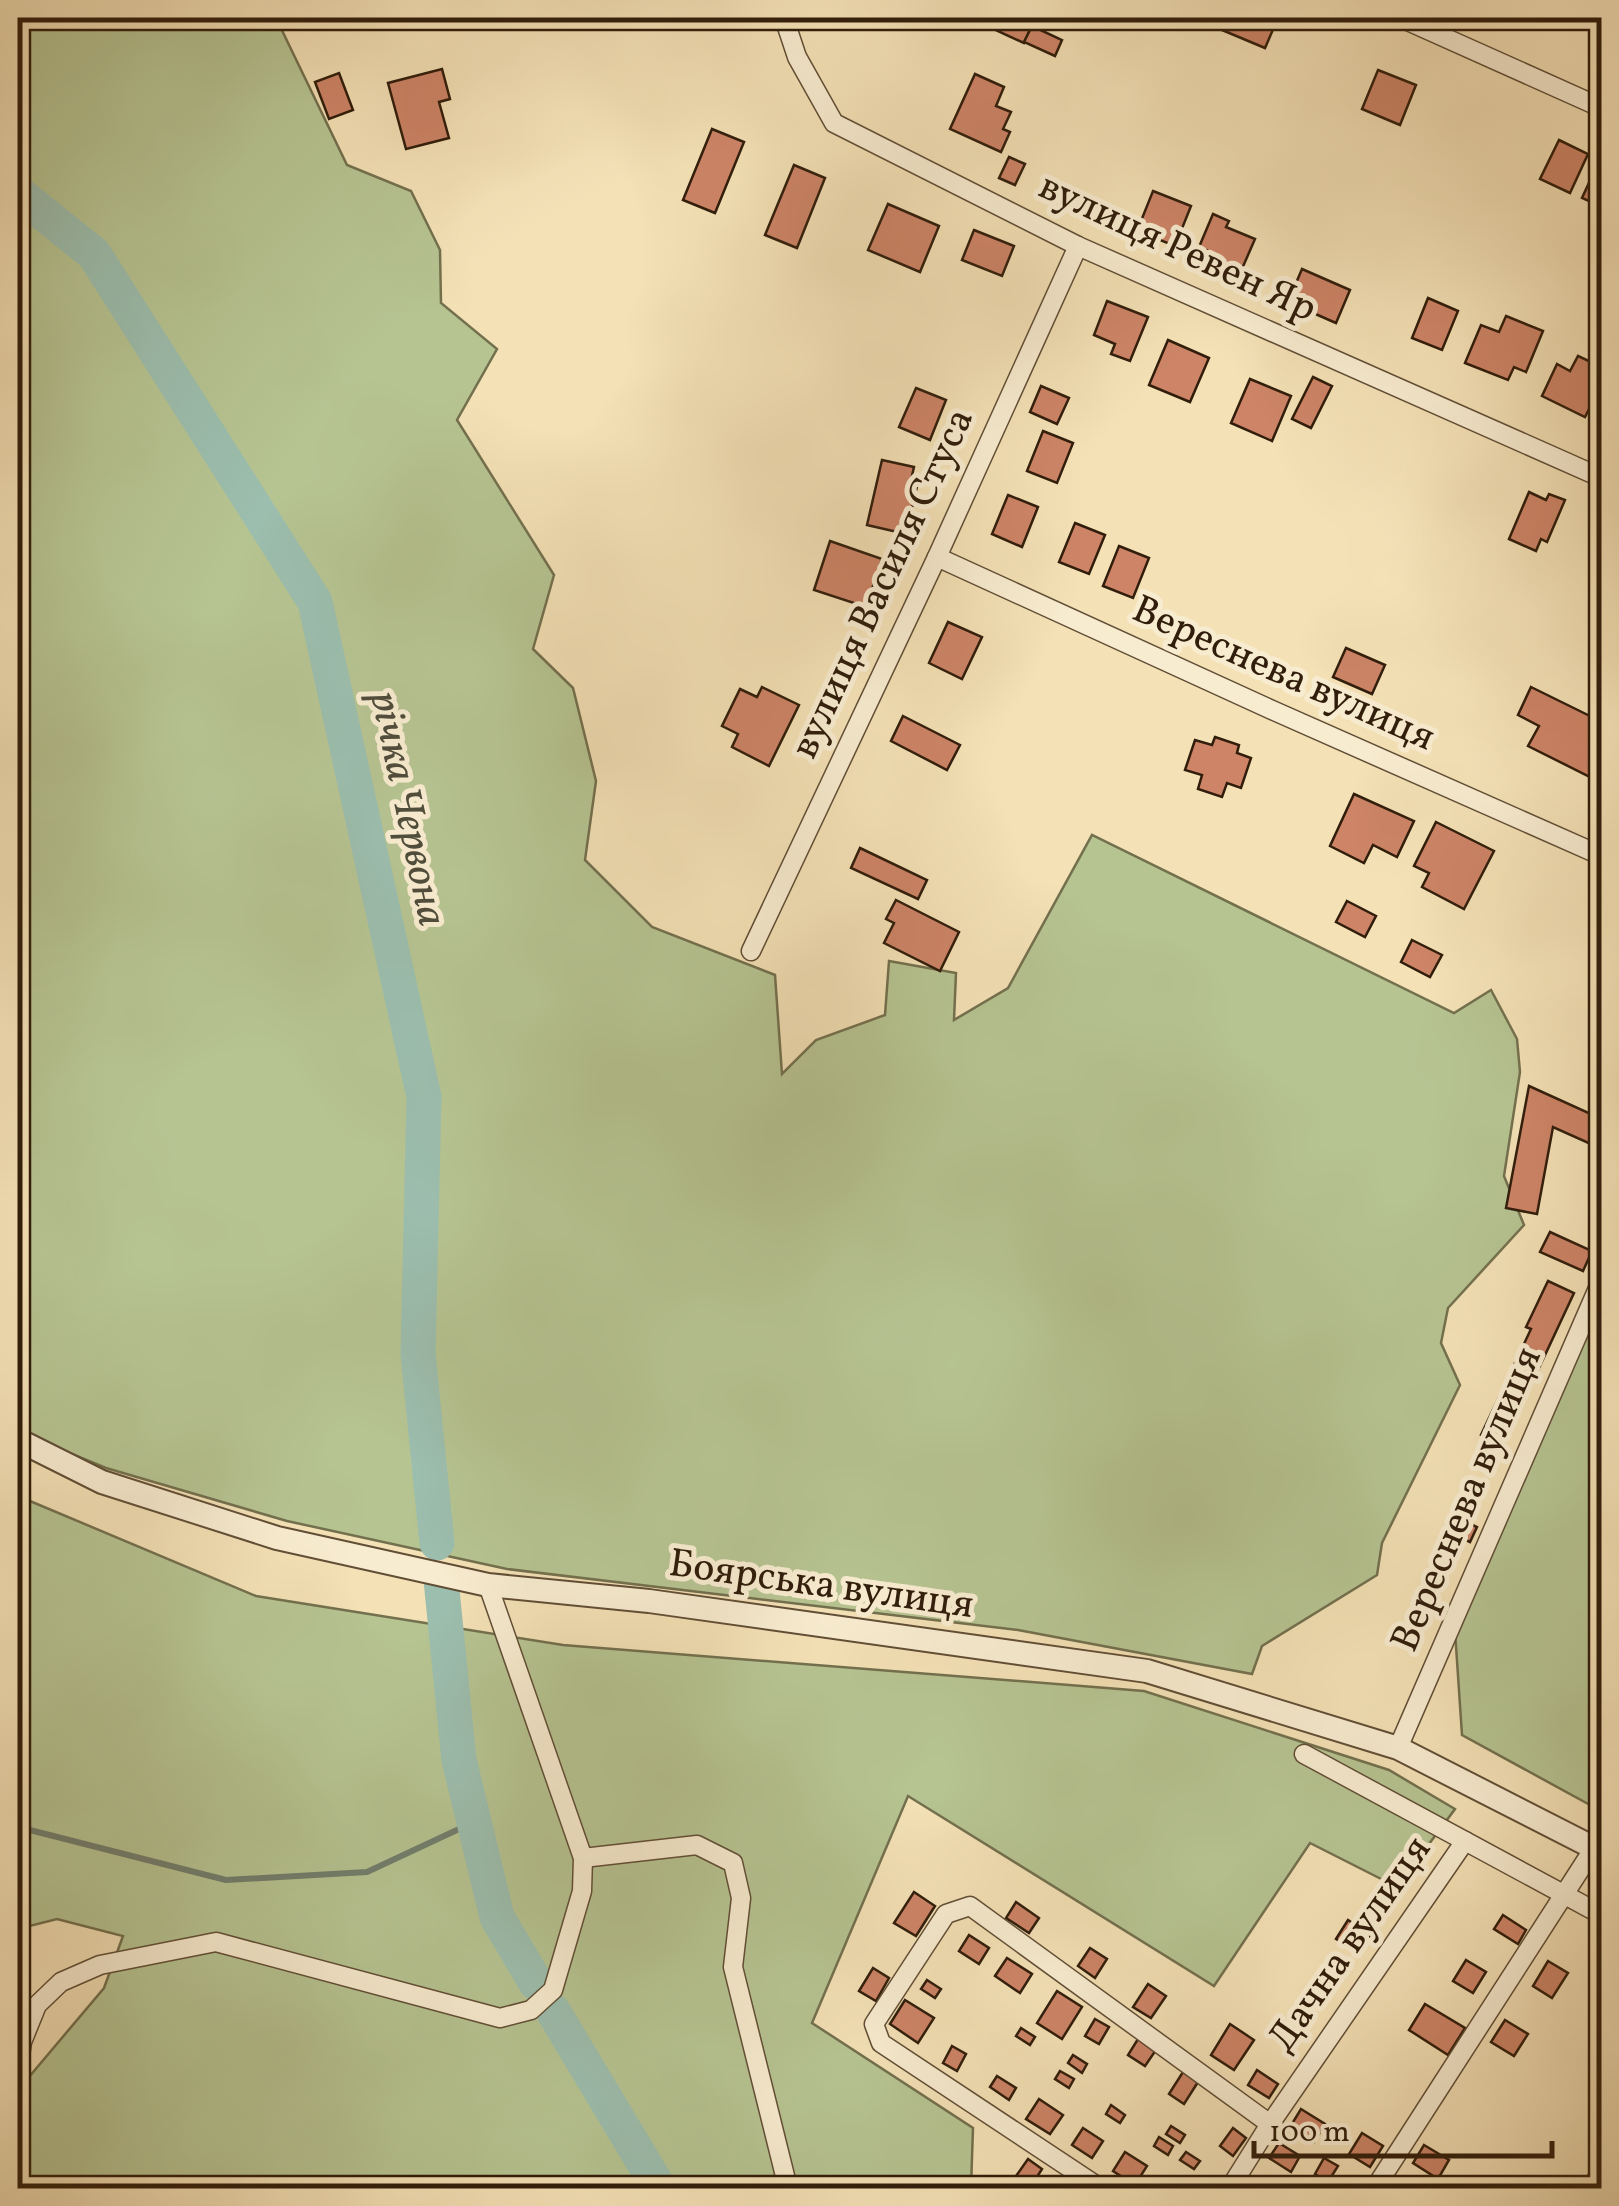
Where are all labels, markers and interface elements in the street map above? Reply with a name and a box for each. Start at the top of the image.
street label: вулиця Ревен Яр [1029,160,1325,338]
street label: вулиця Василя Стуса [778,400,990,768]
street label: Вереснева вулиця [1123,583,1443,767]
water label: річка Червона [352,686,460,932]
street label: Вереснева вулиця [1379,1339,1557,1661]
street label: Боярська вулиця [665,1537,977,1635]
street label: Дачна вулиця [1256,1826,1446,2064]
scale bar [1254,2096,1552,2158]
text: 100 m [1269,2112,1350,2154]

